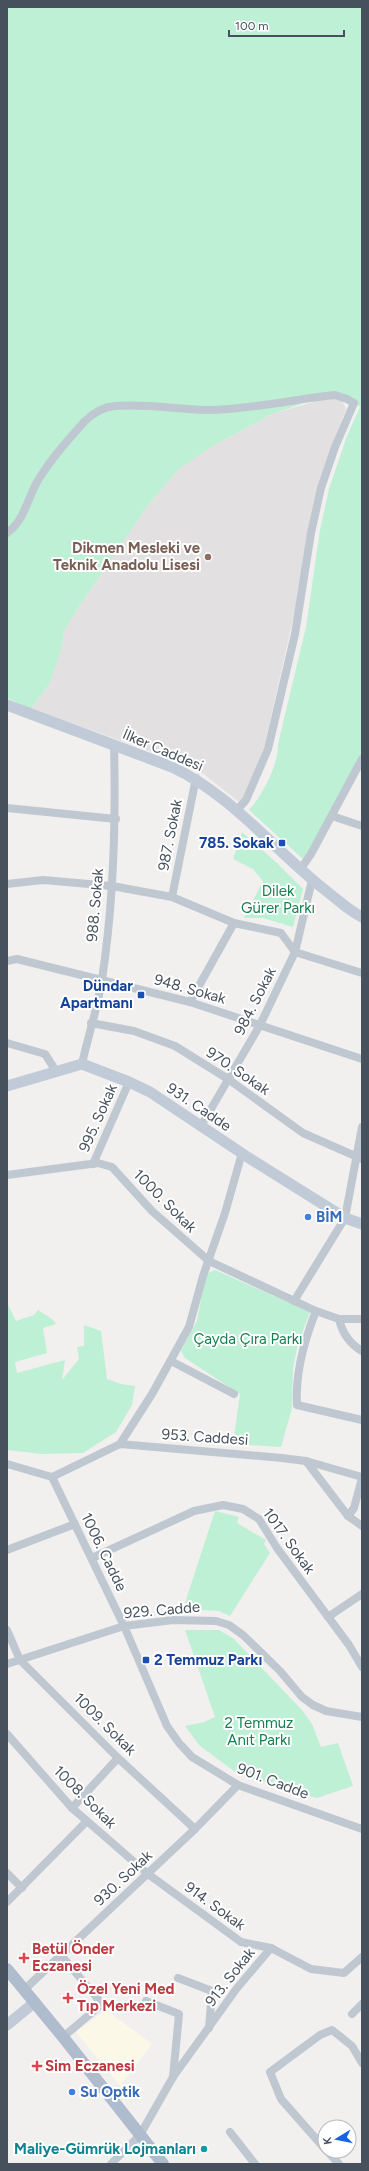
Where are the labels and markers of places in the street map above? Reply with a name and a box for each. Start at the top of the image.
place label: Dikmen Mesleki ve Teknik Anadolu Lisesi [53,539,201,574]
marker: Dikmen Mesleki ve Teknik Anadolu Lisesi [203,552,213,562]
place label: 785. Sokak [199,834,274,852]
marker: 785. Sokak [277,838,287,848]
place label: Dündar Apartmanı [60,977,133,1012]
marker: Dündar Apartmanı [136,990,146,1000]
place label: BİM [316,1207,342,1226]
marker: BİM [303,1212,313,1222]
place label: 2 Temmuz Parkı [154,1651,262,1669]
marker: 2 Temmuz Parkı [141,1655,151,1665]
place label: Betül Önder Eczanesi [32,1939,115,1975]
marker: Betül Önder Eczanesi [19,1953,29,1963]
place label: Özel Yeni Med Tıp Merkezi [77,1979,174,2015]
marker: Özel Yeni Med Tıp Merkezi [62,1992,74,2004]
place label: Sim Eczanesi [45,2057,135,2075]
marker: Sim Eczanesi [32,2061,42,2071]
place label: Su Optik [80,2083,140,2101]
marker: Su Optik [67,2087,77,2097]
place label: Maliye-Gümrük Lojmanları [14,2140,196,2158]
marker: Maliye-Gümrük Lojmanları [199,2144,209,2154]

